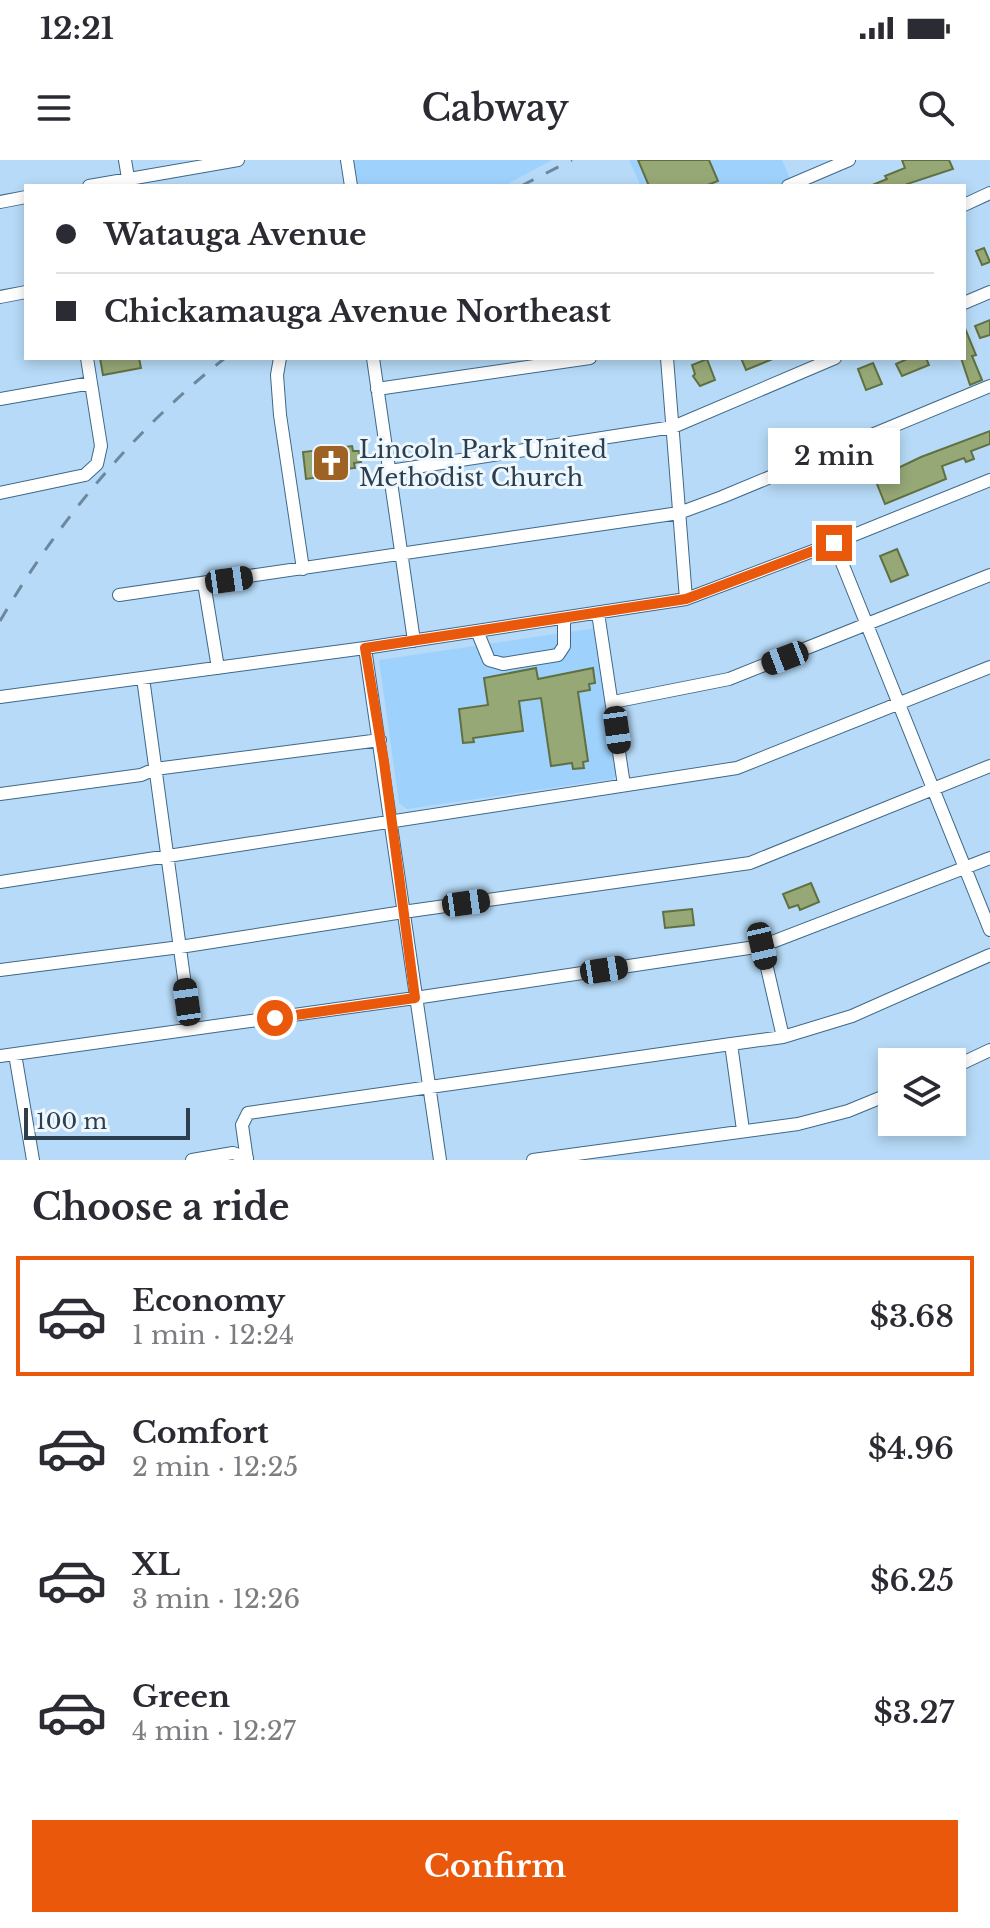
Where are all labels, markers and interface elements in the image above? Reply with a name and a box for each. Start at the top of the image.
text: 12:21 [40,10,114,47]
icon: menu [32,86,76,130]
text: Cabway [421,86,569,131]
icon: search [914,86,958,130]
text: Watauga Avenue [104,216,367,253]
text: Chickamauga Avenue Northeast [104,293,611,330]
callout: 2 min [768,427,900,483]
place label: Lincoln Park United Methodist Church [359,435,607,492]
text: 2 min [794,440,874,472]
church icon: Lincoln Park United Methodist Church [310,442,352,484]
route end [816,525,852,561]
car [204,565,254,595]
car [758,638,812,678]
car [602,705,632,755]
car [441,888,491,918]
car [745,920,779,972]
car [578,954,630,986]
car [172,977,202,1027]
route start [257,1000,293,1036]
map controls [878,1048,966,1136]
button: layers [878,1048,966,1136]
scale bar [24,1104,190,1140]
text: 100 m [36,1108,107,1135]
text: Choose a ride [32,1185,289,1230]
icon: car [36,1280,108,1352]
text: Economy [132,1282,285,1319]
text: $3.68 [870,1298,954,1335]
text: 1 min · 12:24 [132,1319,294,1351]
icon: car [36,1412,108,1484]
text: Comfort [132,1414,269,1451]
text: $4.96 [868,1430,954,1467]
text: 2 min · 12:25 [132,1451,298,1483]
icon: car [36,1544,108,1616]
text: XL [132,1546,180,1583]
text: $6.25 [870,1562,954,1599]
text: 3 min · 12:26 [132,1583,300,1615]
icon: car [36,1676,108,1748]
text: Green [132,1678,230,1715]
text: $3.27 [874,1694,954,1731]
text: 4 min · 12:27 [132,1715,296,1747]
button: Confirm [32,1820,958,1912]

